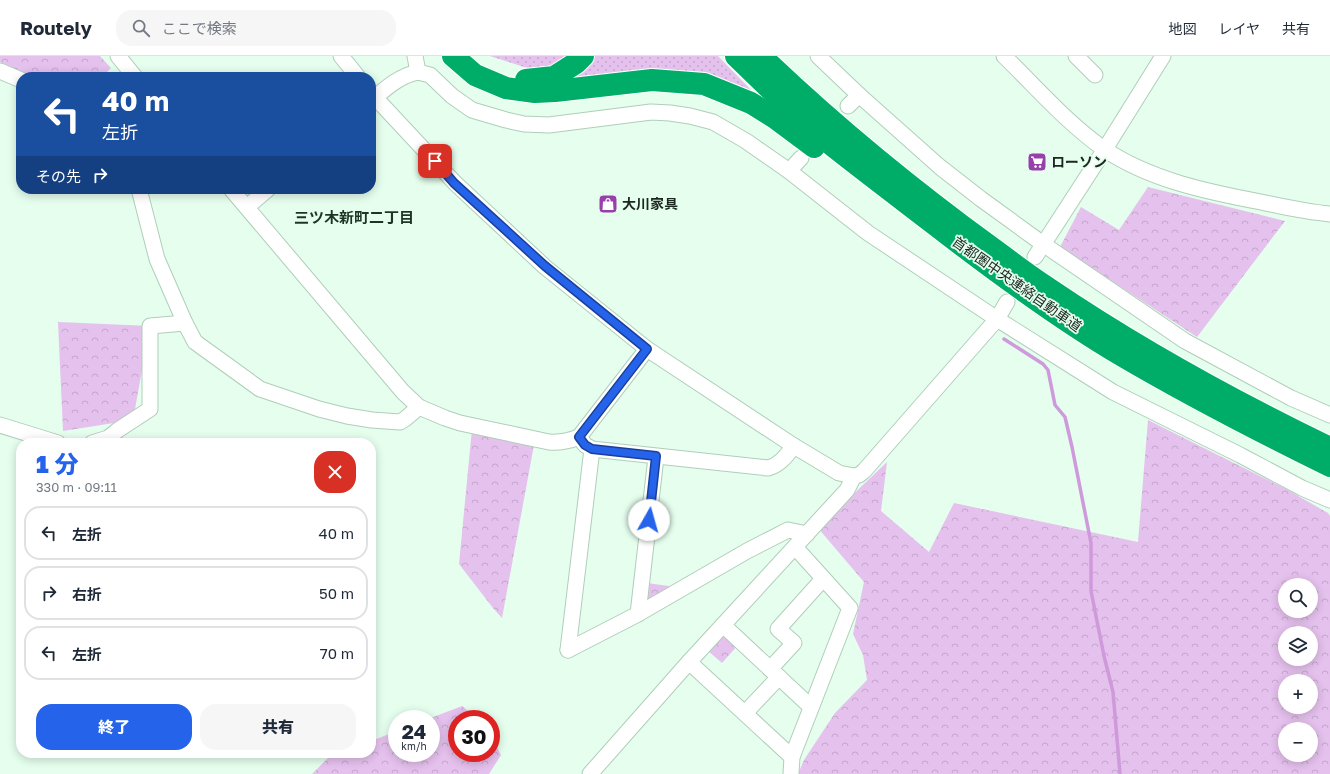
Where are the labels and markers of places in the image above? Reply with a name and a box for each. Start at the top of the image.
pin [418,144,452,178]
supermarket icon: ローソン [1026,151,1048,173]
place label: ローソン [1051,153,1107,170]
shop icon: 大川家具 [597,193,619,215]
place label: 大川家具 [622,195,678,212]

